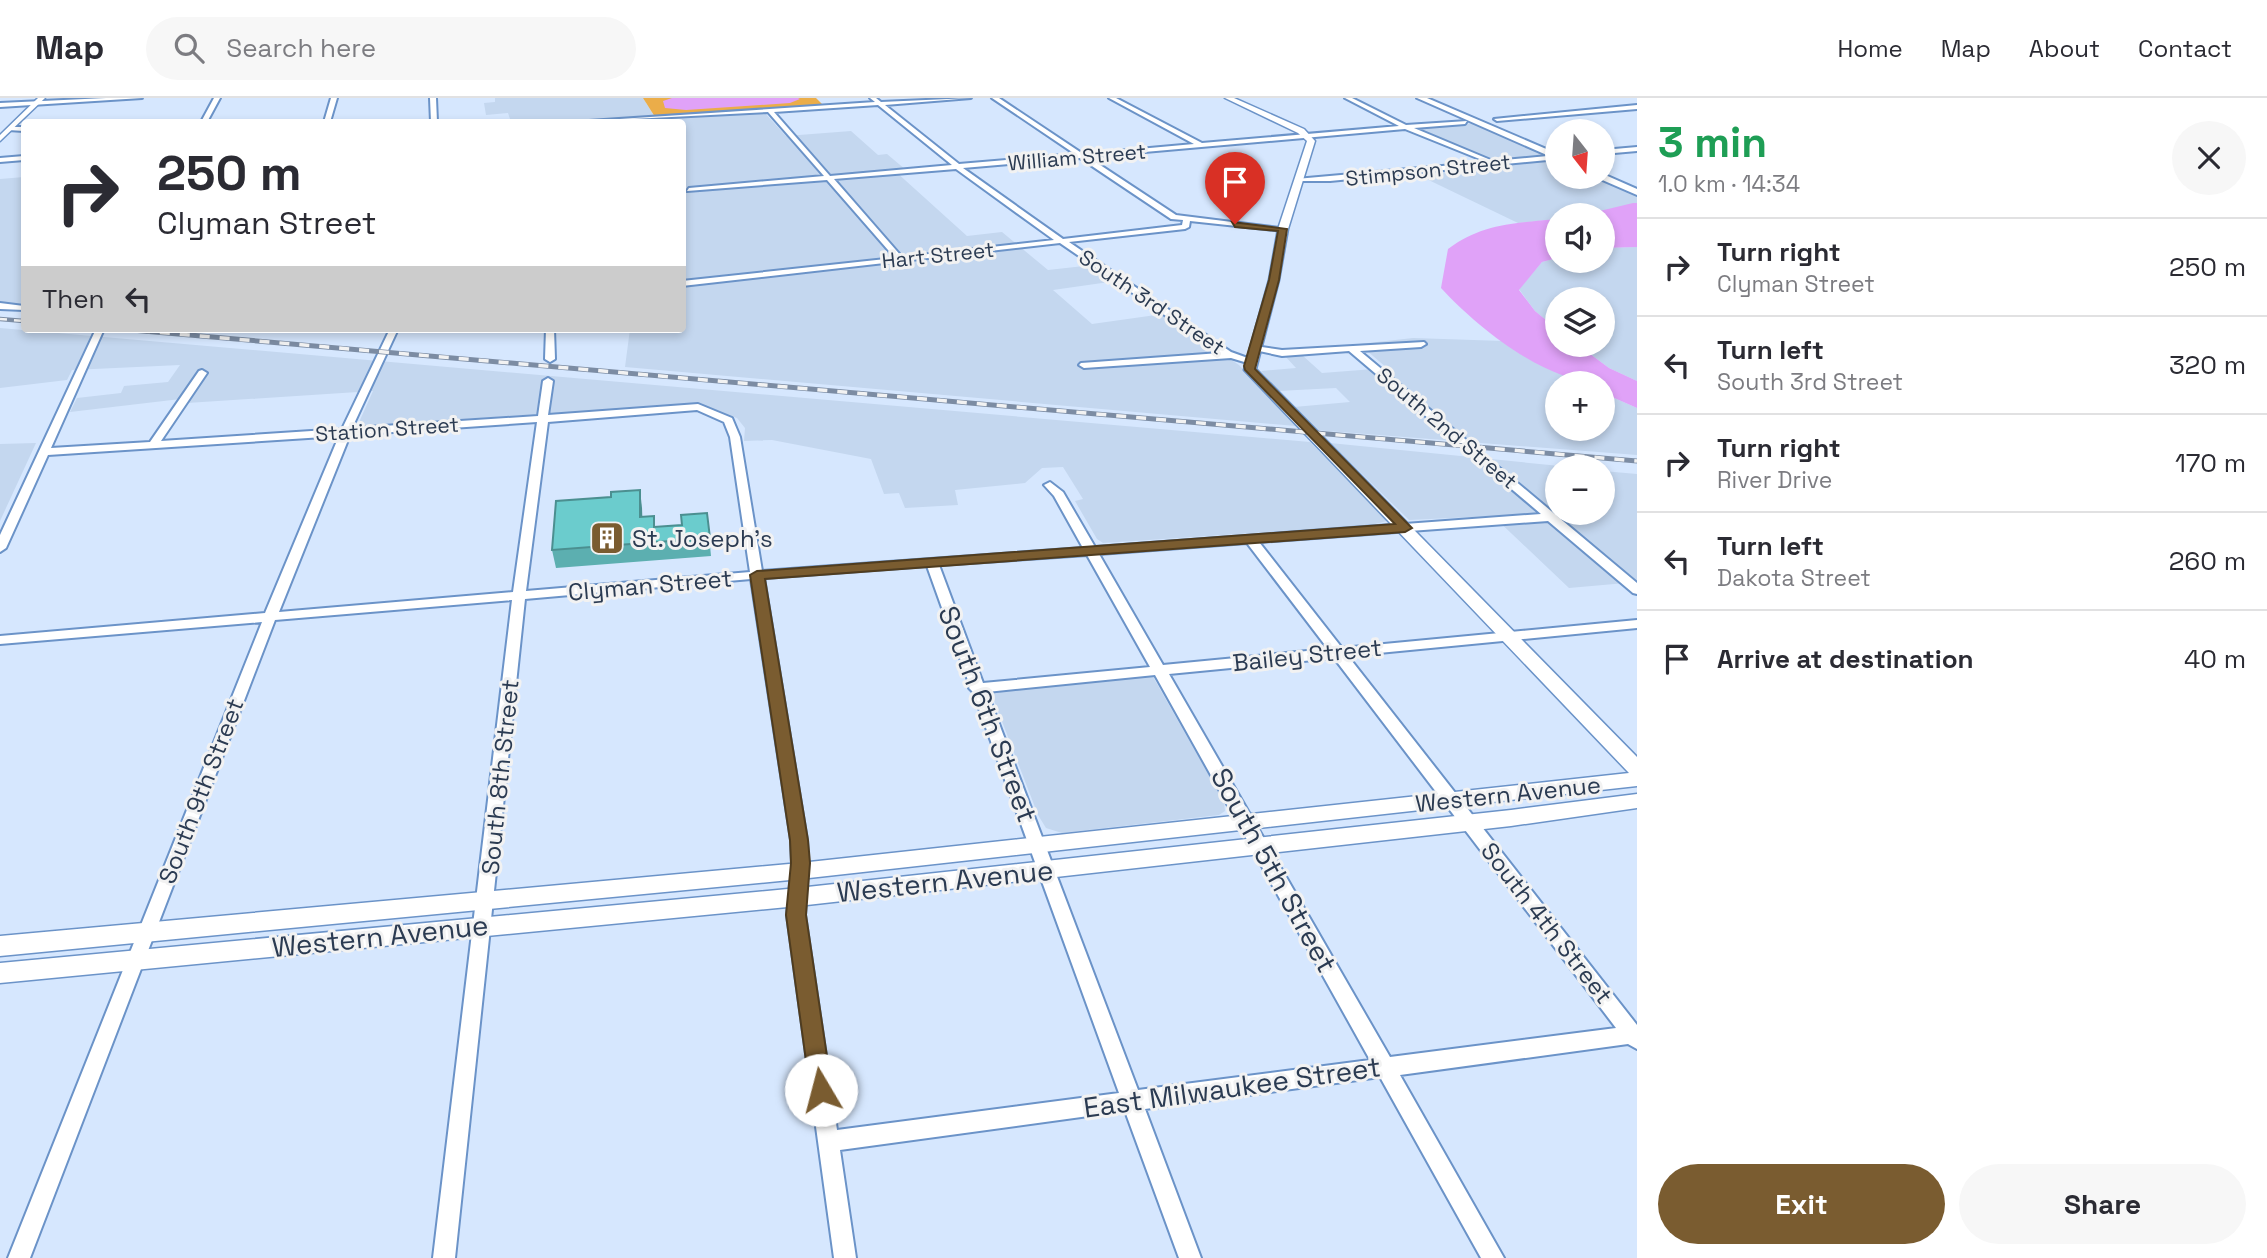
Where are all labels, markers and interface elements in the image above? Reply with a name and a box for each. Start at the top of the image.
search box [146,17,636,80]
text: Map [35,27,104,69]
icon: search [170,29,208,67]
text: Search here [226,31,376,65]
text: Home [1837,33,1903,64]
text: Map [1941,33,1991,64]
text: About [2029,33,2100,64]
text: Contact [2138,33,2232,64]
text: 3 min [1658,116,1767,169]
north arrow [1545,119,1615,189]
map controls [1545,119,1615,525]
button: close [2172,121,2246,195]
street label: William Street [1007,138,1147,176]
text: 250 m [157,142,302,204]
icon: right [42,147,133,238]
street label: Stimpson Street [1344,148,1512,192]
pin [1205,152,1265,224]
icon: arrive [1216,163,1254,201]
text: 1.0 km · 14:34 [1658,169,1800,199]
text: Clyman Street [157,203,377,243]
button: sound [1545,203,1615,273]
text: Turn right [1717,235,1841,269]
street label: Hart Street [880,236,996,274]
street label: South 3rd Street [1074,243,1230,361]
icon: right [1658,248,1696,286]
text: 250 m [2169,250,2246,284]
text: Clyman Street [1717,269,1875,299]
icon: left [119,280,157,318]
text: Then [42,282,105,316]
button: layers [1545,287,1615,357]
text: Turn left [1717,333,1824,367]
icon: left [1658,346,1696,384]
text: 320 m [2169,348,2246,382]
street label: South 2nd Street [1371,361,1523,495]
text: South 3rd Street [1717,367,1903,397]
button: + [1545,371,1615,441]
street label: Station Street [314,411,460,447]
text: Turn right [1717,431,1841,465]
icon: right [1658,444,1696,482]
text: 170 m [2175,446,2246,480]
button: − [1545,455,1615,525]
text: River Drive [1717,465,1832,495]
building icon: St. Joseph's [588,519,626,557]
place label: St. Joseph's [632,523,773,554]
text: Turn left [1717,529,1824,563]
icon: left [1658,542,1696,580]
text: 260 m [2169,544,2246,578]
street label: Clyman Street [567,562,733,608]
text: Dakota Street [1717,563,1871,593]
street label: South 6th Street [930,601,1046,827]
street label: Bailey Street [1231,632,1383,678]
icon: arrive [1658,640,1696,678]
text: Arrive at destination [1717,642,1974,676]
text: 40 m [2184,642,2246,676]
street label: South 8th Street [474,678,526,876]
street label: South 9th Street [151,694,251,888]
street label: South 5th Street [1203,761,1345,979]
street label: Western Avenue [1414,769,1602,819]
street label: South 4th Street [1474,836,1620,1010]
street label: Western Avenue [835,852,1055,910]
street label: Western Avenue [270,907,490,965]
street label: East Milwaukee Street [1081,1048,1383,1126]
position arrow [784,1053,858,1127]
button: Exit [1658,1164,1945,1244]
button: Share [1959,1164,2246,1244]

